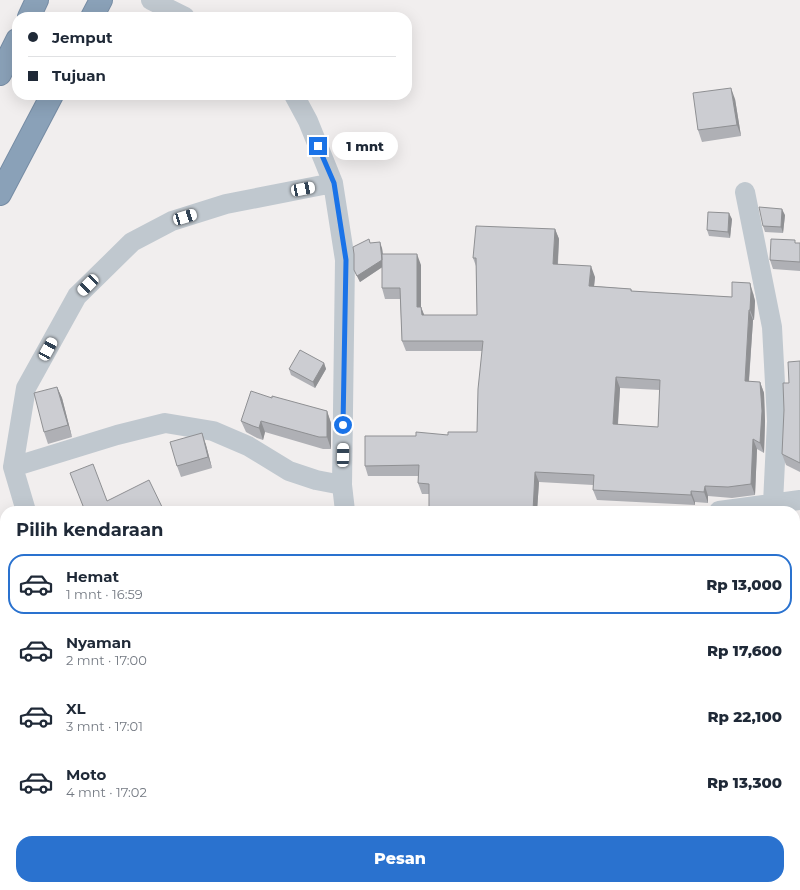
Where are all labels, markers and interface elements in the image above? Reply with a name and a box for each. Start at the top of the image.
text: Jemput [52,28,113,47]
text: Tujuan [52,66,106,85]
callout: 1 mnt [332,132,398,160]
route end [309,137,327,155]
text: 1 mnt [346,138,384,154]
car [290,181,316,197]
car [172,208,198,226]
car [75,272,101,298]
car [37,336,59,362]
route start [334,416,352,434]
car [337,443,349,467]
text: Pilih kendaraan [16,519,163,541]
icon: car [18,566,54,602]
text: Hemat [66,567,119,586]
text: Rp 13,000 [706,575,782,594]
text: 1 mnt · 16:59 [66,586,143,602]
icon: car [18,632,54,668]
text: Nyaman [66,633,131,652]
text: Rp 17,600 [707,641,782,660]
text: 2 mnt · 17:00 [66,652,147,668]
icon: car [18,698,54,734]
text: XL [66,699,85,718]
text: Rp 22,100 [707,707,782,726]
text: 3 mnt · 17:01 [66,718,143,734]
icon: car [18,764,54,800]
text: Moto [66,765,106,784]
text: Rp 13,300 [707,773,782,792]
text: 4 mnt · 17:02 [66,784,147,800]
button: Pesan [16,836,784,882]

